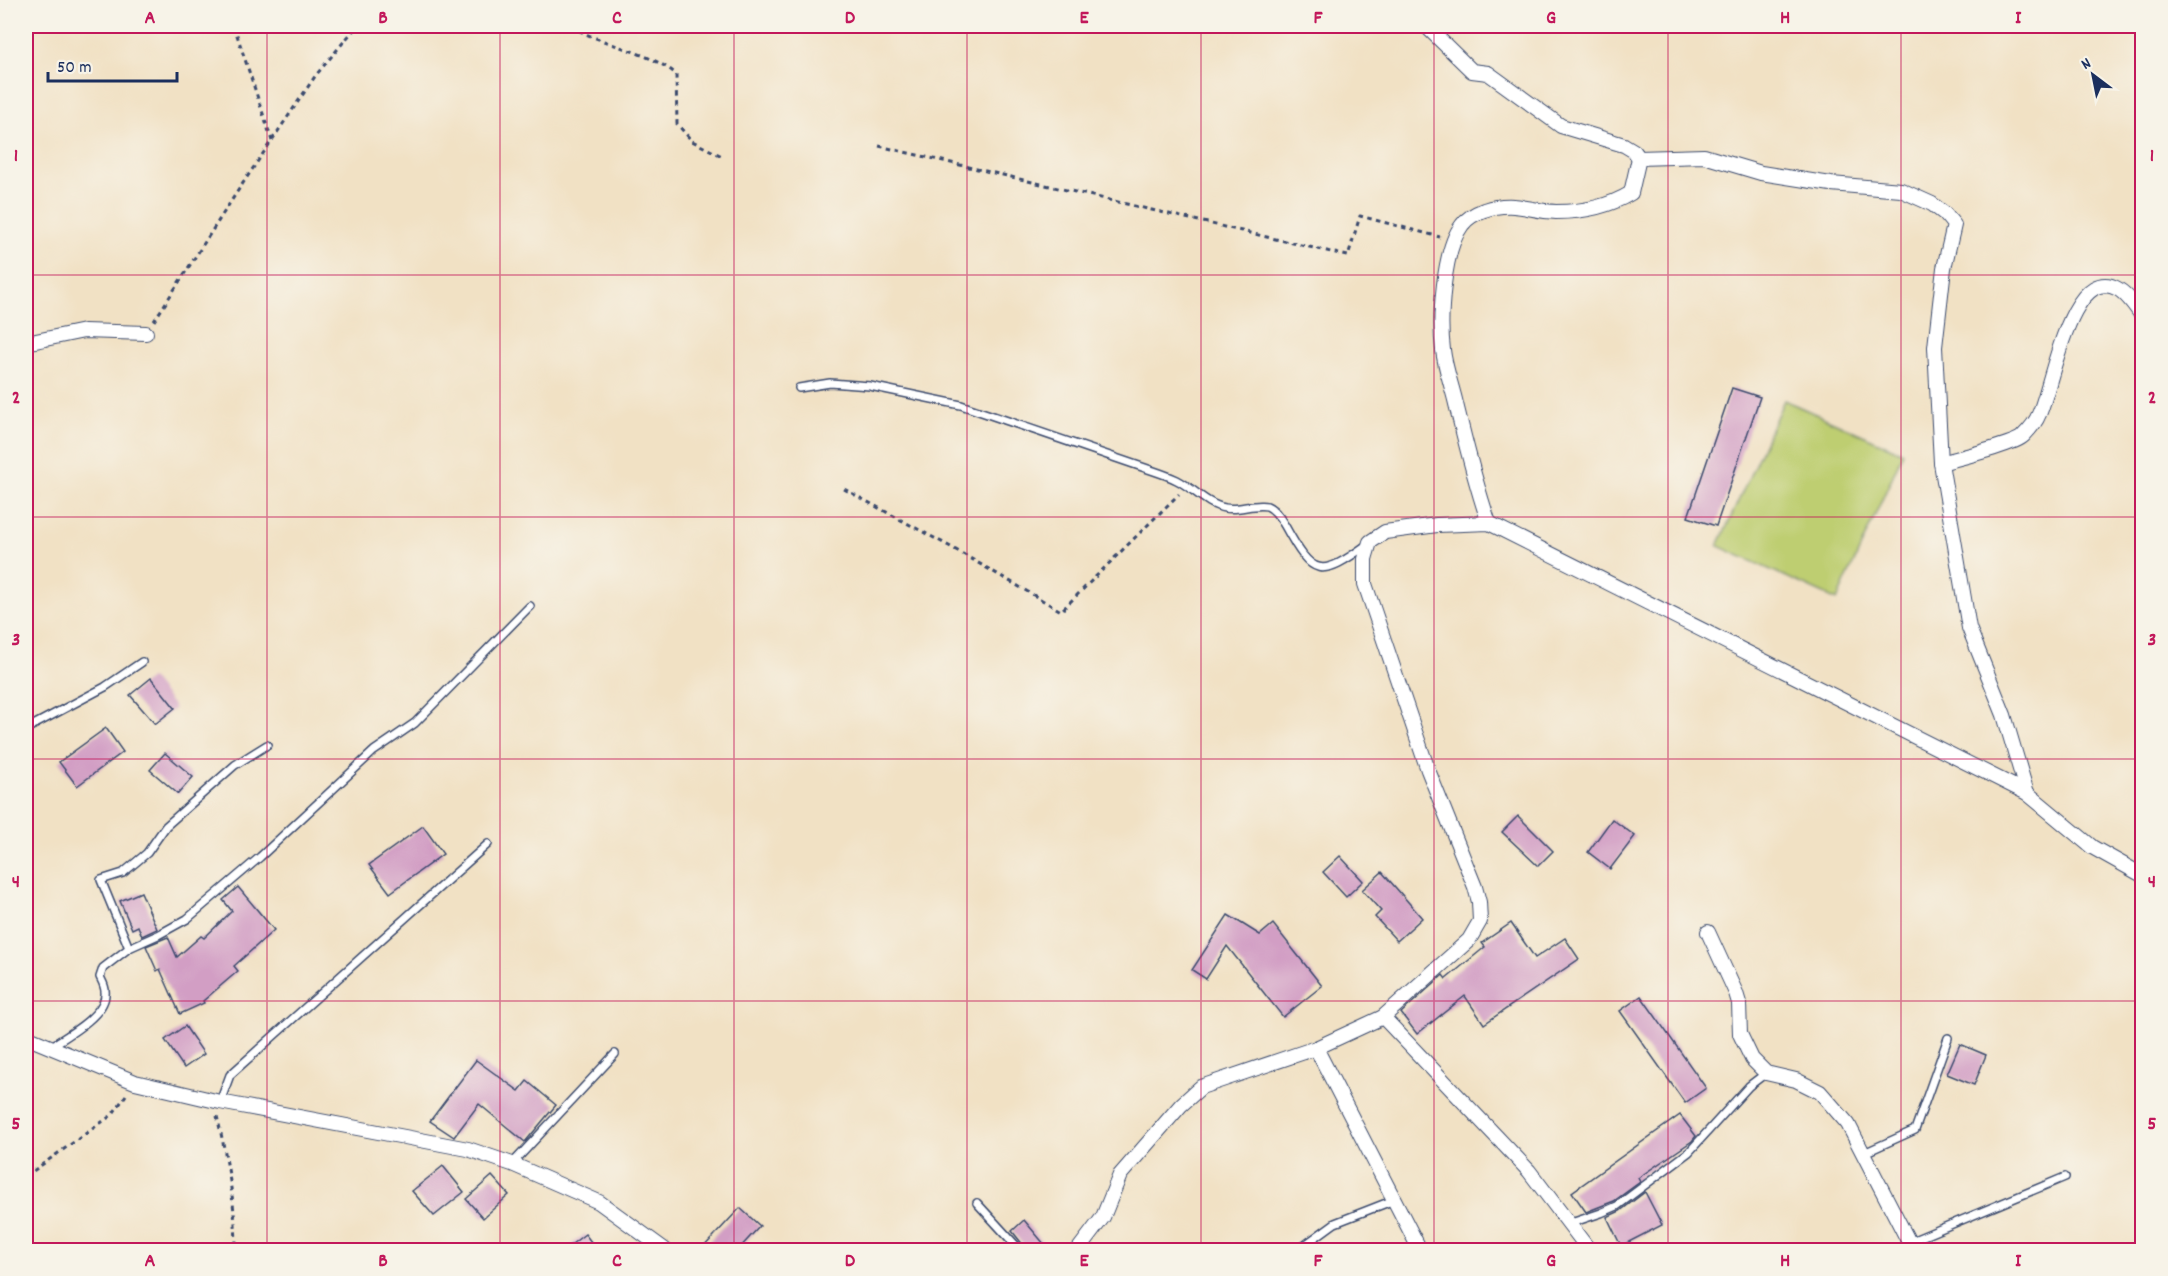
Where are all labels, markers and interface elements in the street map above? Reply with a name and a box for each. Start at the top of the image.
text: A [145,5,156,33]
text: B [378,5,388,33]
text: C [612,5,622,33]
text: D [845,5,856,33]
text: E [1079,5,1089,33]
text: F [1314,5,1324,33]
text: G [1546,5,1556,33]
text: H [1780,5,1790,33]
text: I [2015,5,2022,33]
scale bar [48,45,177,83]
north arrow [2063,45,2123,105]
text: N [2077,53,2096,76]
text: 50 m [57,56,92,81]
text: 1 [14,143,18,171]
text: 1 [2150,143,2154,171]
text: 2 [12,385,20,413]
text: 2 [2148,385,2156,413]
text: 3 [12,627,20,655]
text: 3 [2148,627,2156,655]
text: 4 [12,869,20,897]
text: 4 [2148,869,2156,897]
text: 5 [11,1111,21,1139]
text: 5 [2147,1111,2157,1139]
text: A [145,1248,156,1276]
text: B [378,1248,388,1276]
text: C [612,1248,622,1276]
text: D [845,1248,856,1276]
text: E [1079,1248,1089,1276]
text: F [1314,1248,1324,1276]
text: G [1546,1248,1556,1276]
text: H [1780,1248,1790,1276]
text: I [2015,1248,2022,1276]

